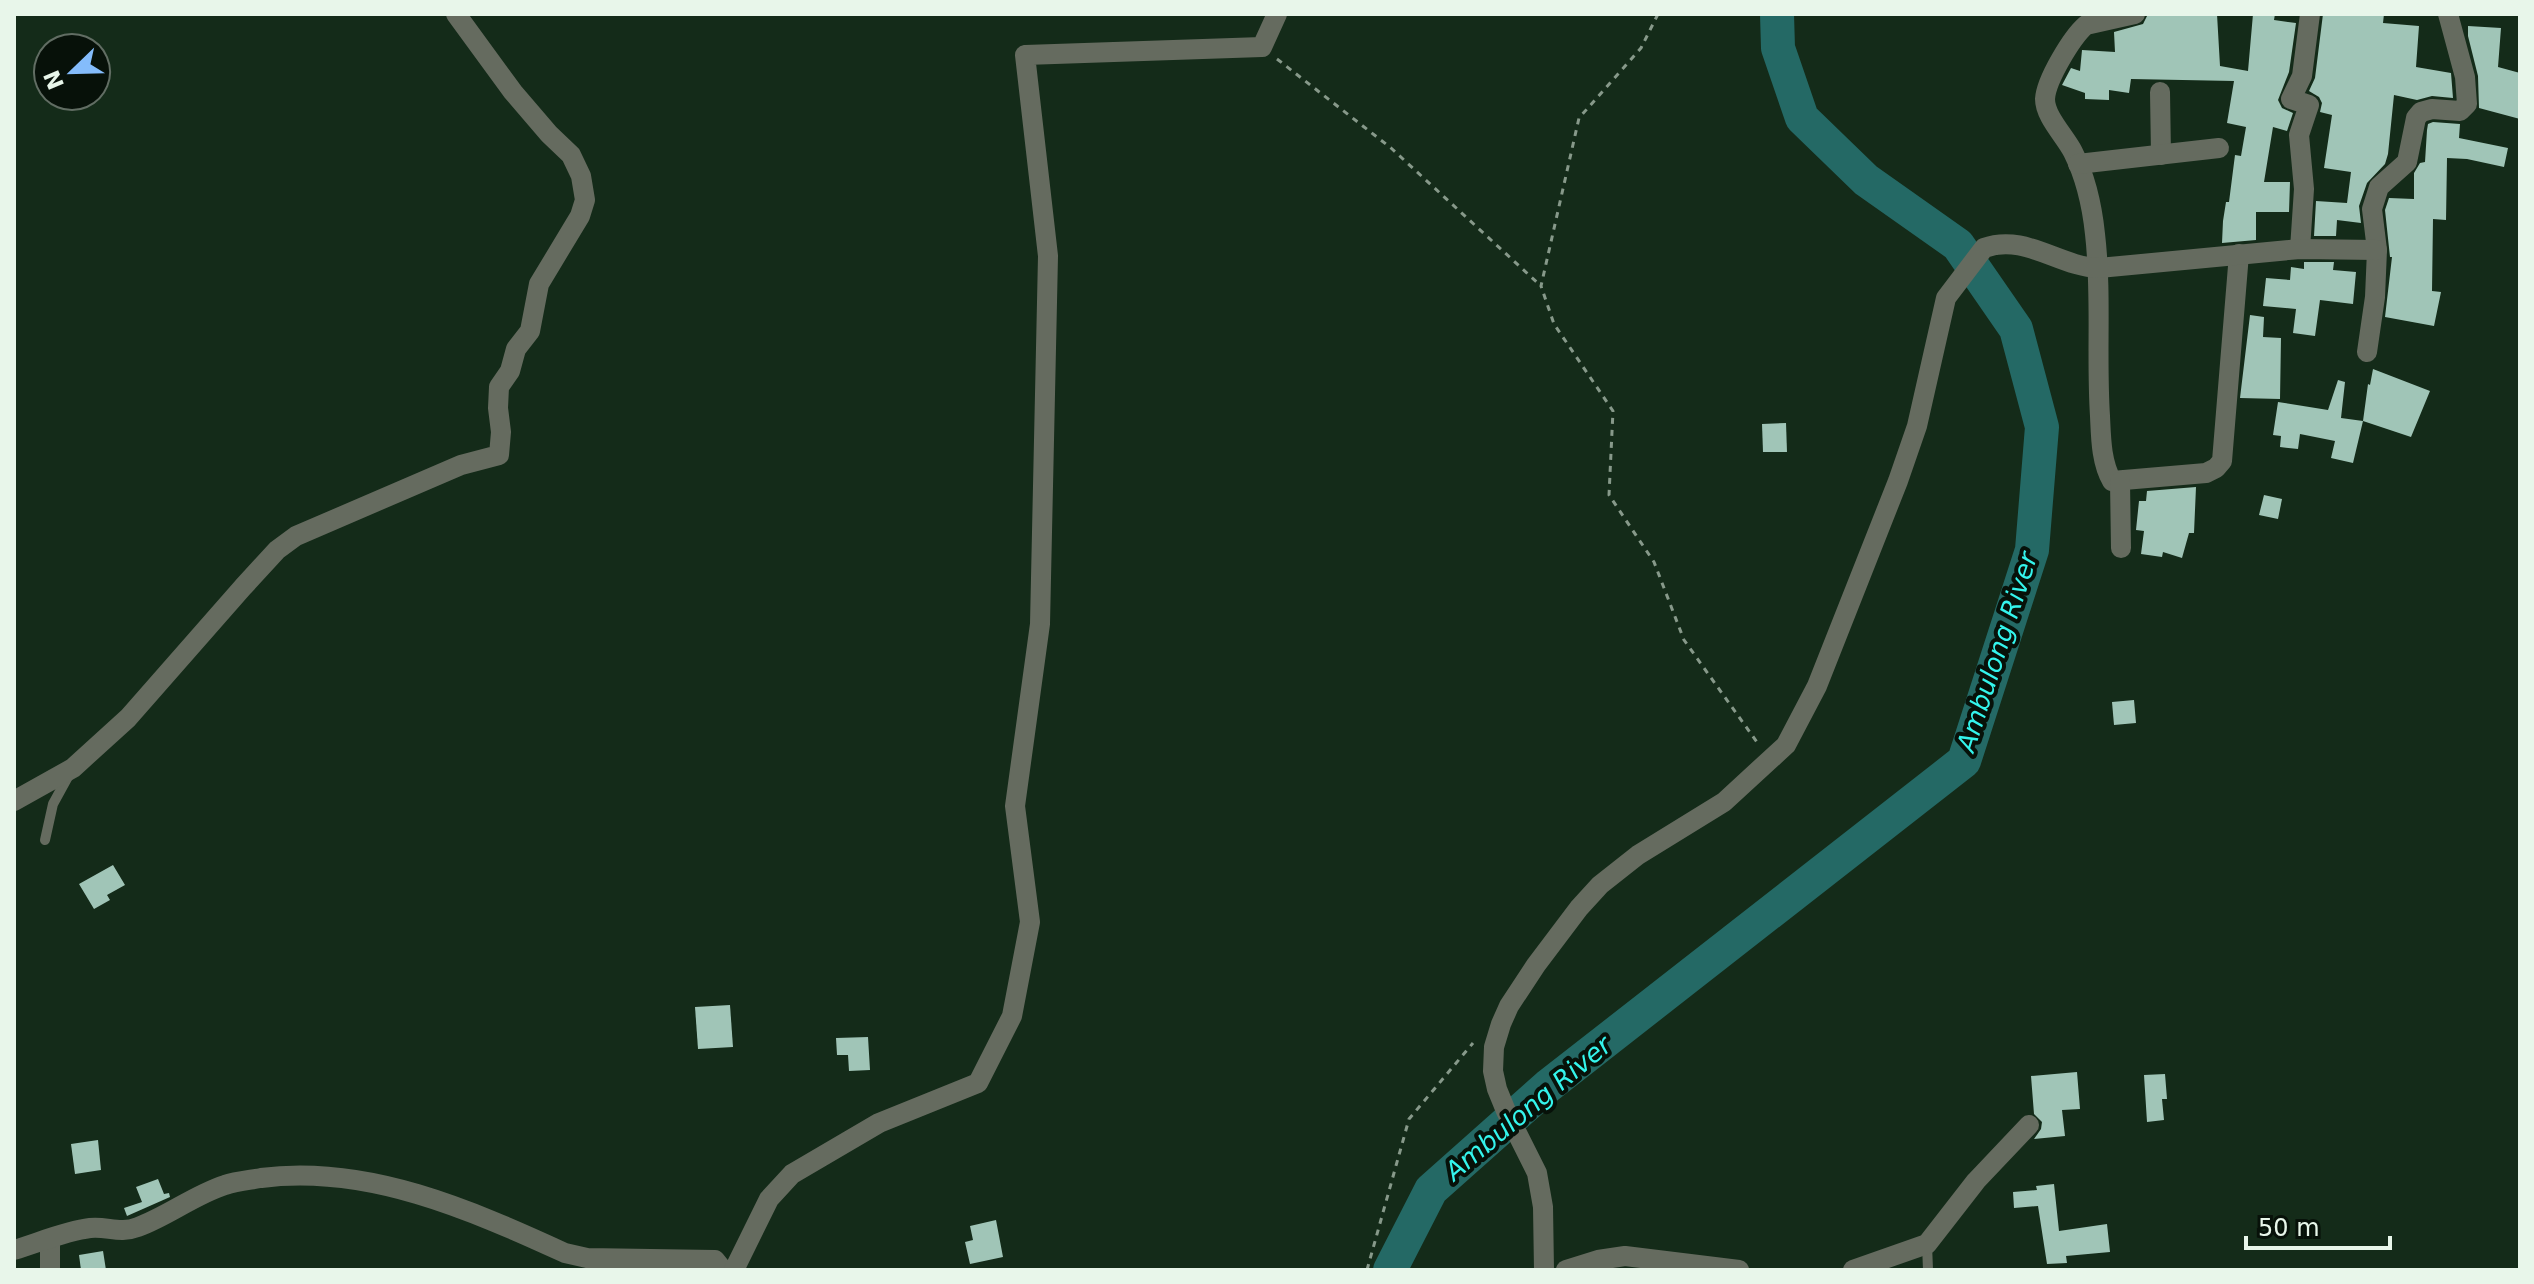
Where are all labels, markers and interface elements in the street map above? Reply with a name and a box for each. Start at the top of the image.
north arrow [32,32,112,112]
text: N [39,66,69,93]
water label: Ambulong River [1950,546,2044,757]
water label: Ambulong River [1437,1028,1619,1188]
scale bar [2246,1200,2390,1250]
text: 50 m [2258,1214,2320,1242]

